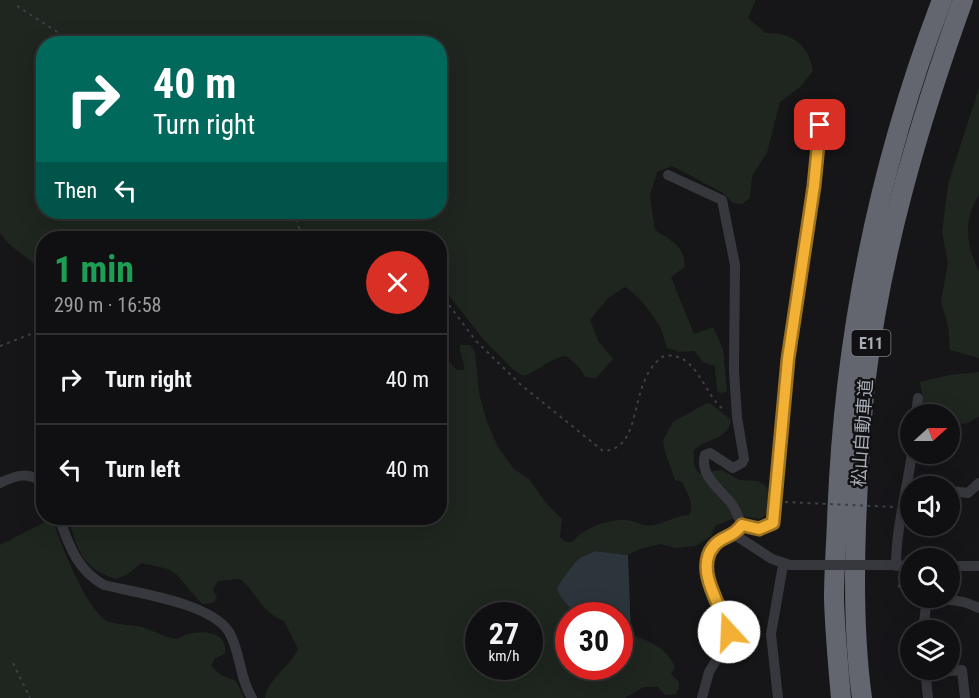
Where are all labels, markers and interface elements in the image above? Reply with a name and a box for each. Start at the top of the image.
text: 40 m [153,59,236,108]
icon: right [54,60,132,138]
pin [794,99,845,150]
icon: arrive [803,108,836,141]
text: Turn right [153,109,255,141]
icon: left [109,174,142,207]
text: Then [54,178,97,203]
text: 1 min [54,249,134,291]
button: close [366,251,429,314]
text: 290 m · 16:58 [54,293,161,317]
road number: E11 [852,330,890,356]
icon: right [54,363,87,396]
text: Turn right [105,367,192,392]
text: 40 m [386,367,429,392]
street label: 松山自動車道 [848,378,876,488]
north arrow [900,404,960,464]
map controls [900,404,960,680]
icon: left [54,453,87,486]
text: Turn left [105,457,180,482]
text: 40 m [386,457,429,482]
button: sound [900,476,960,536]
button: search [900,548,960,608]
position arrow [697,600,761,664]
speed limit sign: 30 [555,602,633,680]
text: 27 [489,616,519,651]
button: layers [900,620,960,680]
text: km/h [489,647,519,665]

